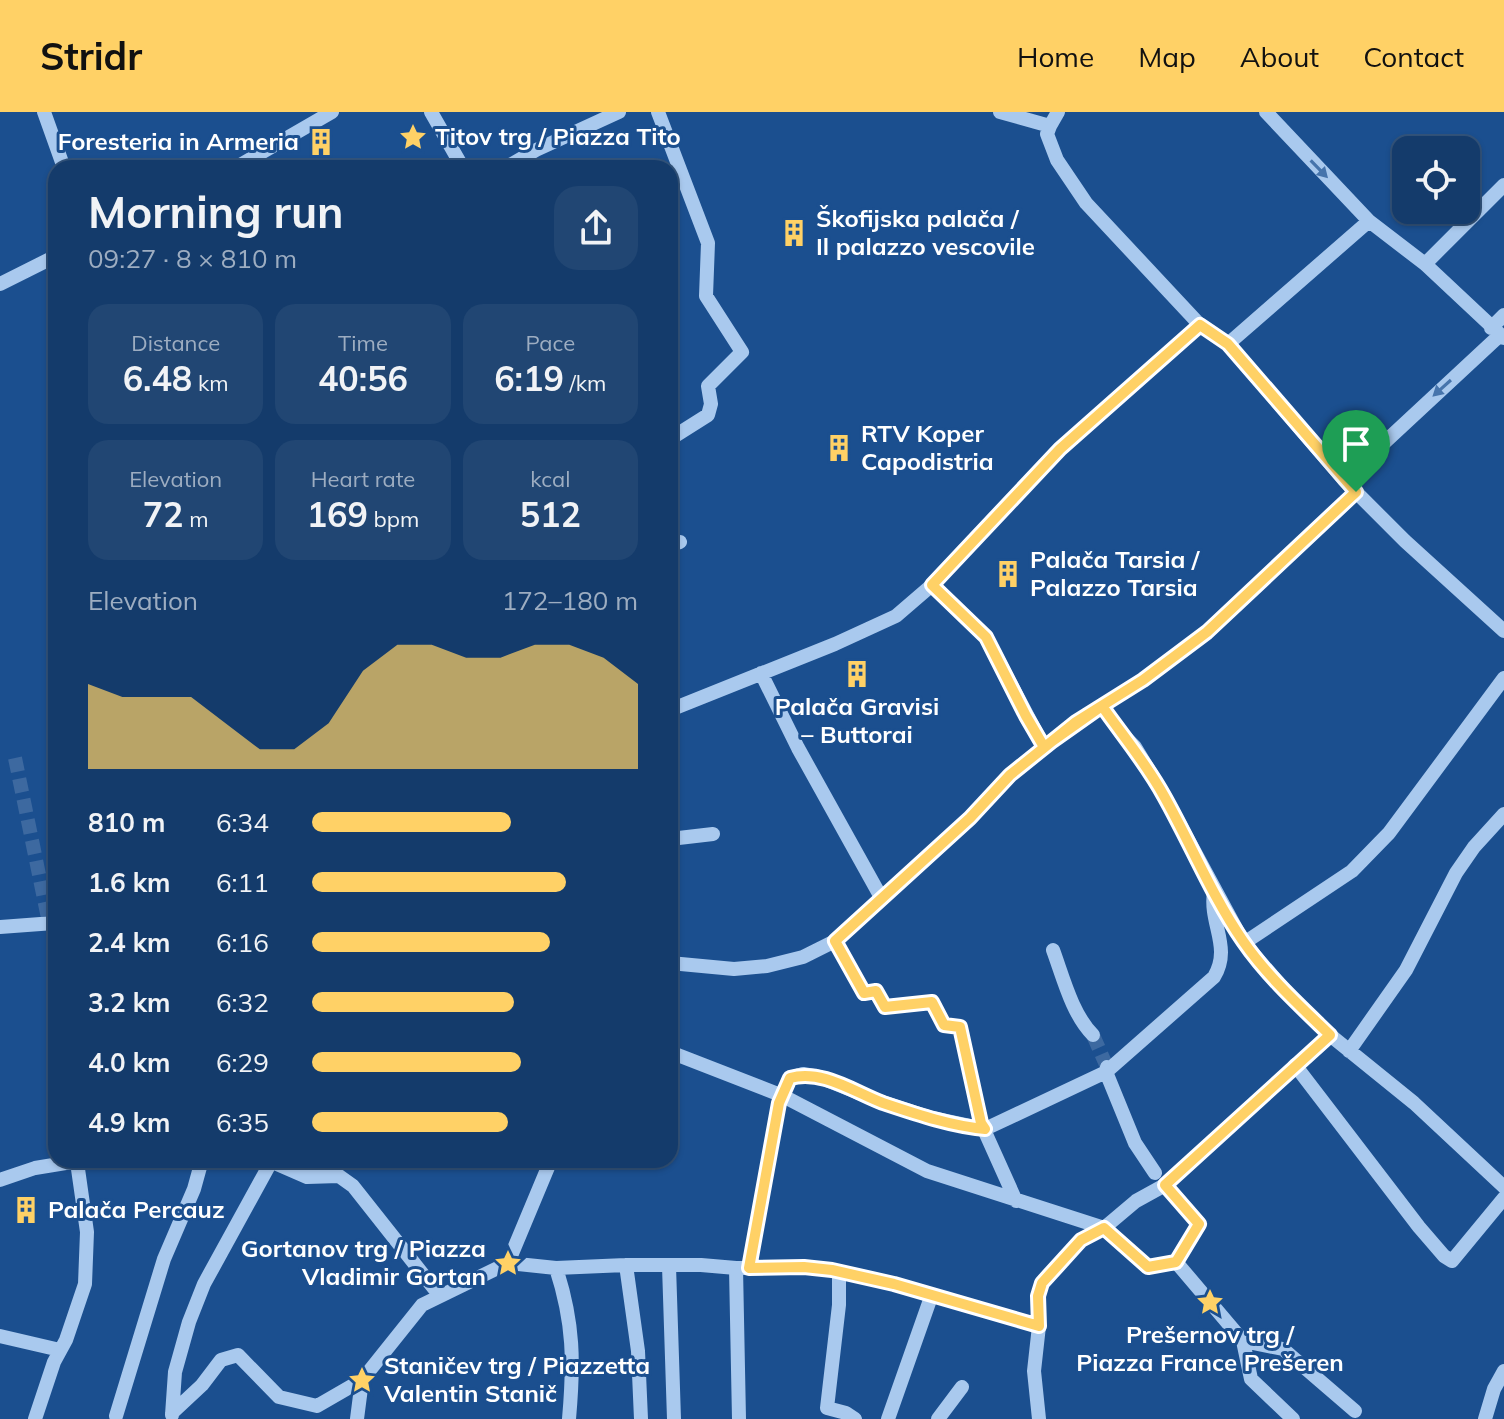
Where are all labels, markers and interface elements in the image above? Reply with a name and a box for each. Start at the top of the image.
text: Stridr [40,32,142,80]
text: Home [1017,39,1094,74]
text: Map [1138,39,1196,74]
text: About [1240,39,1319,74]
text: Contact [1363,39,1464,74]
place label: Titov trg / Piazza Tito [435,121,681,151]
place icon: Titov trg / Piazza Tito [398,122,428,152]
place label: Foresteria in Armeria [58,126,299,156]
building icon: Foresteria in Armeria [306,127,336,157]
map controls [1392,136,1480,224]
button: locate [1392,136,1480,224]
one-way arrow [1310,159,1328,178]
text: Morning run [88,184,344,239]
button: share [554,186,638,270]
place label: Škofijska palača / Il palazzo vescovile [816,203,1035,261]
building icon: Škofijska palača / Il palazzo vescovile [779,218,809,248]
text: 09:27 · 8 × 810 m [88,242,297,275]
text: Distance [131,329,220,357]
text: Time [338,329,388,357]
text: Pace [526,329,575,357]
text: 6.48 [123,357,192,400]
text: 40:56 [318,357,408,400]
text: 6:19 [494,357,564,400]
text: km [192,369,229,397]
text: /km [564,369,606,397]
one-way arrow [1432,379,1451,397]
pin [1322,410,1390,492]
place label: RTV Koper Capodistria [861,418,994,476]
icon: arrive [1334,422,1378,466]
building icon: RTV Koper Capodistria [824,433,854,463]
text: Elevation [129,465,222,493]
text: Heart rate [311,465,415,493]
text: kcal [530,465,570,493]
text: 72 [143,493,184,536]
text: 169 [307,493,368,536]
text: 512 [520,493,581,536]
text: m [184,505,209,533]
text: bpm [368,505,419,533]
place label: Palača Tarsia / Palazzo Tarsia [1030,544,1201,602]
building icon: Palača Tarsia / Palazzo Tarsia [993,559,1023,589]
text: Elevation [88,584,198,617]
text: 172–180 m [502,584,638,617]
building icon: Palača Gravisi – Buttorai [842,659,872,689]
place label: Palača Gravisi – Buttorai [775,691,939,749]
text: 810 m [88,806,165,839]
text: 6:34 [216,806,269,839]
text: 1.6 km [88,866,171,899]
text: 6:11 [216,866,269,899]
text: 2.4 km [88,926,171,959]
text: 6:16 [216,926,269,959]
text: 3.2 km [88,986,171,1019]
text: 6:32 [216,986,269,1019]
text: 4.0 km [88,1046,171,1079]
text: 6:29 [216,1046,269,1079]
text: 4.9 km [88,1106,171,1139]
text: 6:35 [216,1106,269,1139]
place label: Palača Percauz [48,1194,225,1224]
building icon: Palača Percauz [11,1195,41,1225]
place label: Gortanov trg / Piazza Vladimir Gortan [241,1233,486,1291]
place icon: Gortanov trg / Piazza Vladimir Gortan [493,1248,523,1278]
place icon: Prešernov trg / Piazza France Prešeren [1195,1287,1225,1317]
place label: Prešernov trg / Piazza France Prešeren [1076,1319,1344,1377]
place label: Staničev trg / Piazzetta Valentin Stanič [383,1350,650,1408]
place icon: Staničev trg / Piazzetta Valentin Stanič [347,1365,377,1395]

